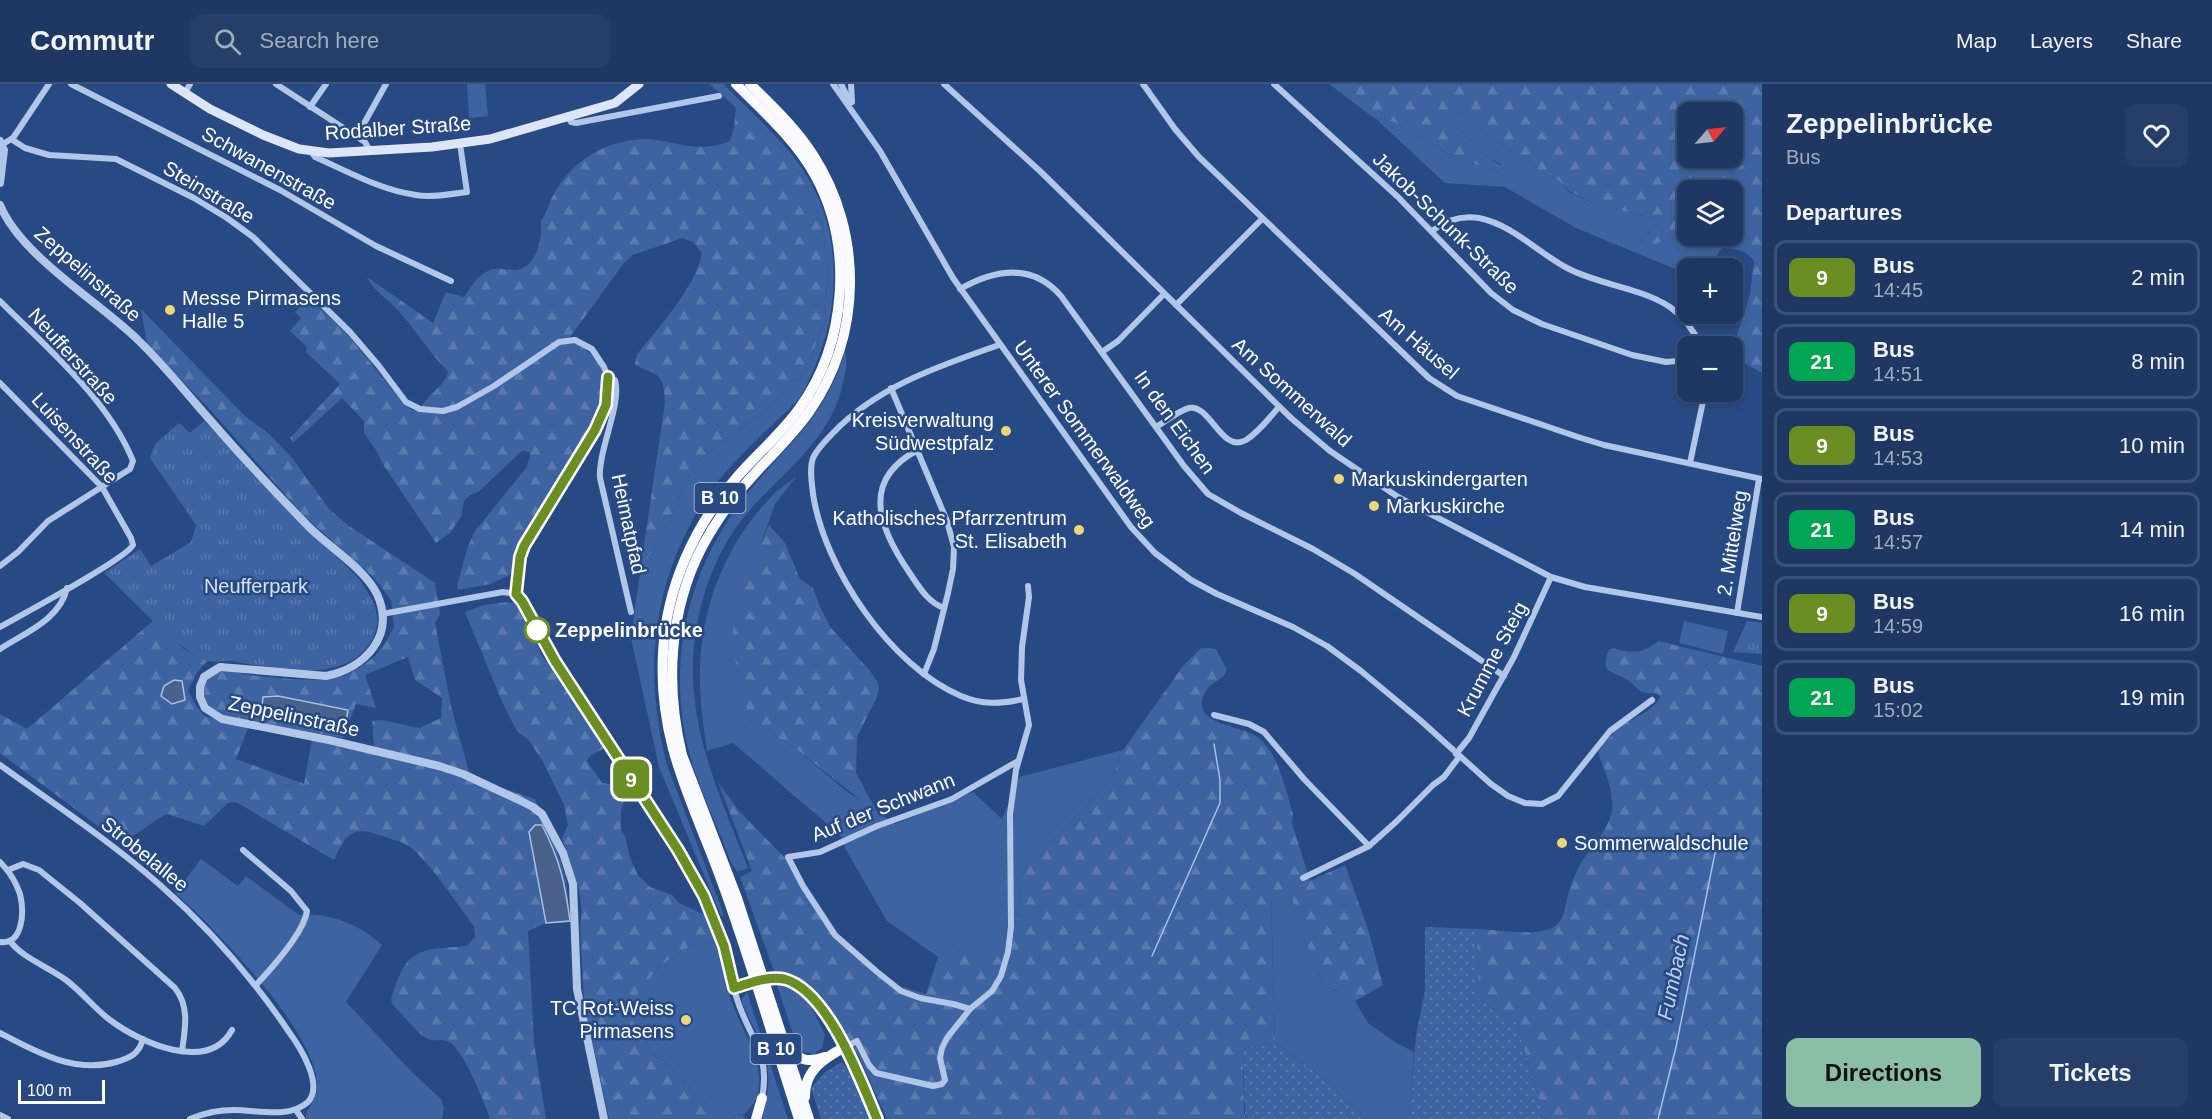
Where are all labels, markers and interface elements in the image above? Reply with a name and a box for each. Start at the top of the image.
search box [190,14,610,68]
text: Commutr [30,25,154,56]
icon: search [211,25,244,58]
text: Search here [259,28,379,53]
text: Map [1956,29,1997,52]
text: Layers [2030,29,2093,52]
text: Share [2126,29,2182,52]
north arrow [1677,102,1743,168]
map controls [1677,102,1743,402]
button: heart [2125,104,2188,167]
text: Zeppelinbrücke [1786,108,1993,139]
street label: Rodalber Straße [324,112,472,144]
street label: Schwanenstraße [198,122,340,214]
text: Bus [1786,146,1820,168]
street label: Jakob-Schunk-Straße [1369,148,1523,298]
street label: Steinstraße [160,156,258,228]
button: layers [1677,180,1743,246]
text: Departures [1786,200,1902,225]
street label: Zeppelinstraße [30,222,146,326]
text: Bus [1873,253,1915,278]
button: + [1677,258,1743,324]
text: 2 min [2131,265,2185,290]
text: 9 [1816,266,1828,289]
text: 14:45 [1873,279,1923,301]
place label: Messe Pirmasens Halle 5 [182,287,341,332]
street label: Neufferstraße [24,303,122,409]
marker: Messe Pirmasens Halle 5 [163,303,177,317]
street label: Am Häusel [1375,303,1463,383]
street label: Am Sommerwald [1228,333,1356,451]
street label: Unterer Sommerwaldweg [1010,336,1160,532]
button: − [1677,336,1743,402]
text: Bus [1873,337,1915,362]
text: 8 min [2131,349,2185,374]
text: 21 [1810,350,1834,373]
text: 14:51 [1873,363,1923,385]
street label: In den Eichen [1130,366,1220,478]
street label: Luisenstraße [28,388,122,488]
place label: Kreisverwaltung Südwestpfalz [852,409,994,454]
text: Bus [1873,421,1915,446]
marker: Kreisverwaltung Südwestpfalz [999,424,1013,438]
text: 10 min [2119,433,2185,458]
text: 9 [1816,434,1828,457]
text: 14:53 [1873,447,1923,469]
place label: Markuskindergarten [1351,468,1528,490]
street label: Heimatpfad [608,472,650,576]
marker: Markuskindergarten [1332,472,1346,486]
road number: B 10 [694,483,746,513]
street label: 2. Mittelweg [1713,489,1751,597]
place label: Markuskirche [1386,495,1505,517]
marker: Markuskirche [1367,499,1381,513]
text: Bus [1873,505,1915,530]
place label: Katholisches Pfarrzentrum St. Elisabeth [832,507,1067,552]
text: 14 min [2119,517,2185,542]
text: 21 [1810,518,1834,541]
marker: Katholisches Pfarrzentrum St. Elisabeth [1072,523,1086,537]
text: 14:57 [1873,531,1923,553]
park label: Neufferpark [204,575,309,597]
text: Bus [1873,589,1915,614]
street label: Krumme Steig [1453,598,1531,720]
text: 16 min [2119,601,2185,626]
text: 9 [1816,602,1828,625]
text: 14:59 [1873,615,1923,637]
marker: Zeppelinbrücke [524,617,550,643]
place label: Zeppelinbrücke [555,619,703,641]
text: Bus [1873,673,1915,698]
text: 19 min [2119,685,2185,710]
text: 21 [1810,686,1834,709]
street label: Zeppelinstraße [226,691,362,741]
text: 15:02 [1873,699,1923,721]
line badge: 9 [612,760,650,798]
text: 9 [625,768,637,791]
street label: Auf der Schwann [808,768,958,846]
street label: Strobelallee [97,812,193,896]
place label: Sommerwaldschule [1574,832,1749,854]
marker: Sommerwaldschule [1555,836,1569,850]
water label: Fumbach [1653,932,1693,1022]
place label: TC Rot-Weiss Pirmasens [550,997,674,1042]
marker: TC Rot-Weiss Pirmasens [679,1013,693,1027]
road number: B 10 [750,1034,802,1064]
button: Directions [1786,1038,1981,1107]
button: Tickets [1993,1038,2188,1107]
scale bar [18,1077,105,1104]
text: 100 m [27,1082,71,1099]

